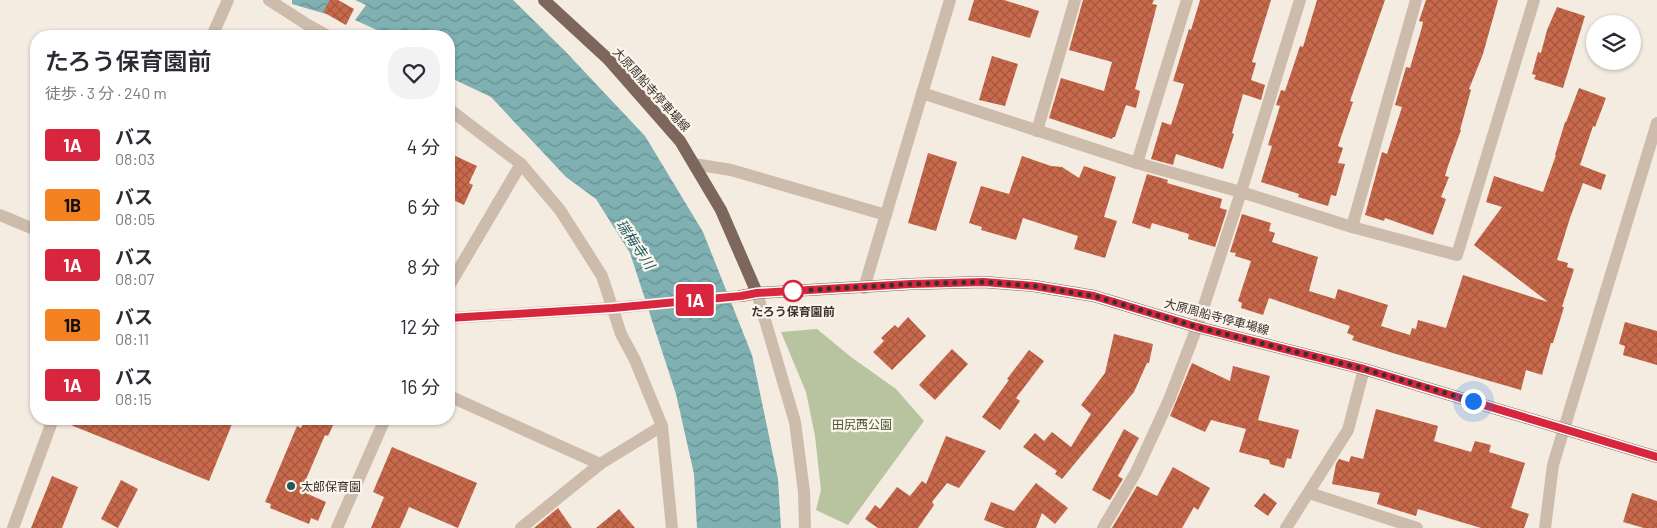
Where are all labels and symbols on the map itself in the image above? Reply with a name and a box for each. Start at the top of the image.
street label: 大原周船寺停車場線 [611,44,693,134]
water label: 瑞梅寺川 [613,216,660,274]
marker: たろう保育園前 [782,280,804,302]
line badge: 1A [672,284,718,316]
street label: 大原周船寺停車場線 [1163,295,1271,337]
place label: たろう保育園前 [751,304,835,318]
your location [1461,389,1486,414]
park label: 田尻西公園 [832,417,892,431]
place label: 太郎保育園 [301,479,361,493]
marker: 太郎保育園 [285,480,297,492]

